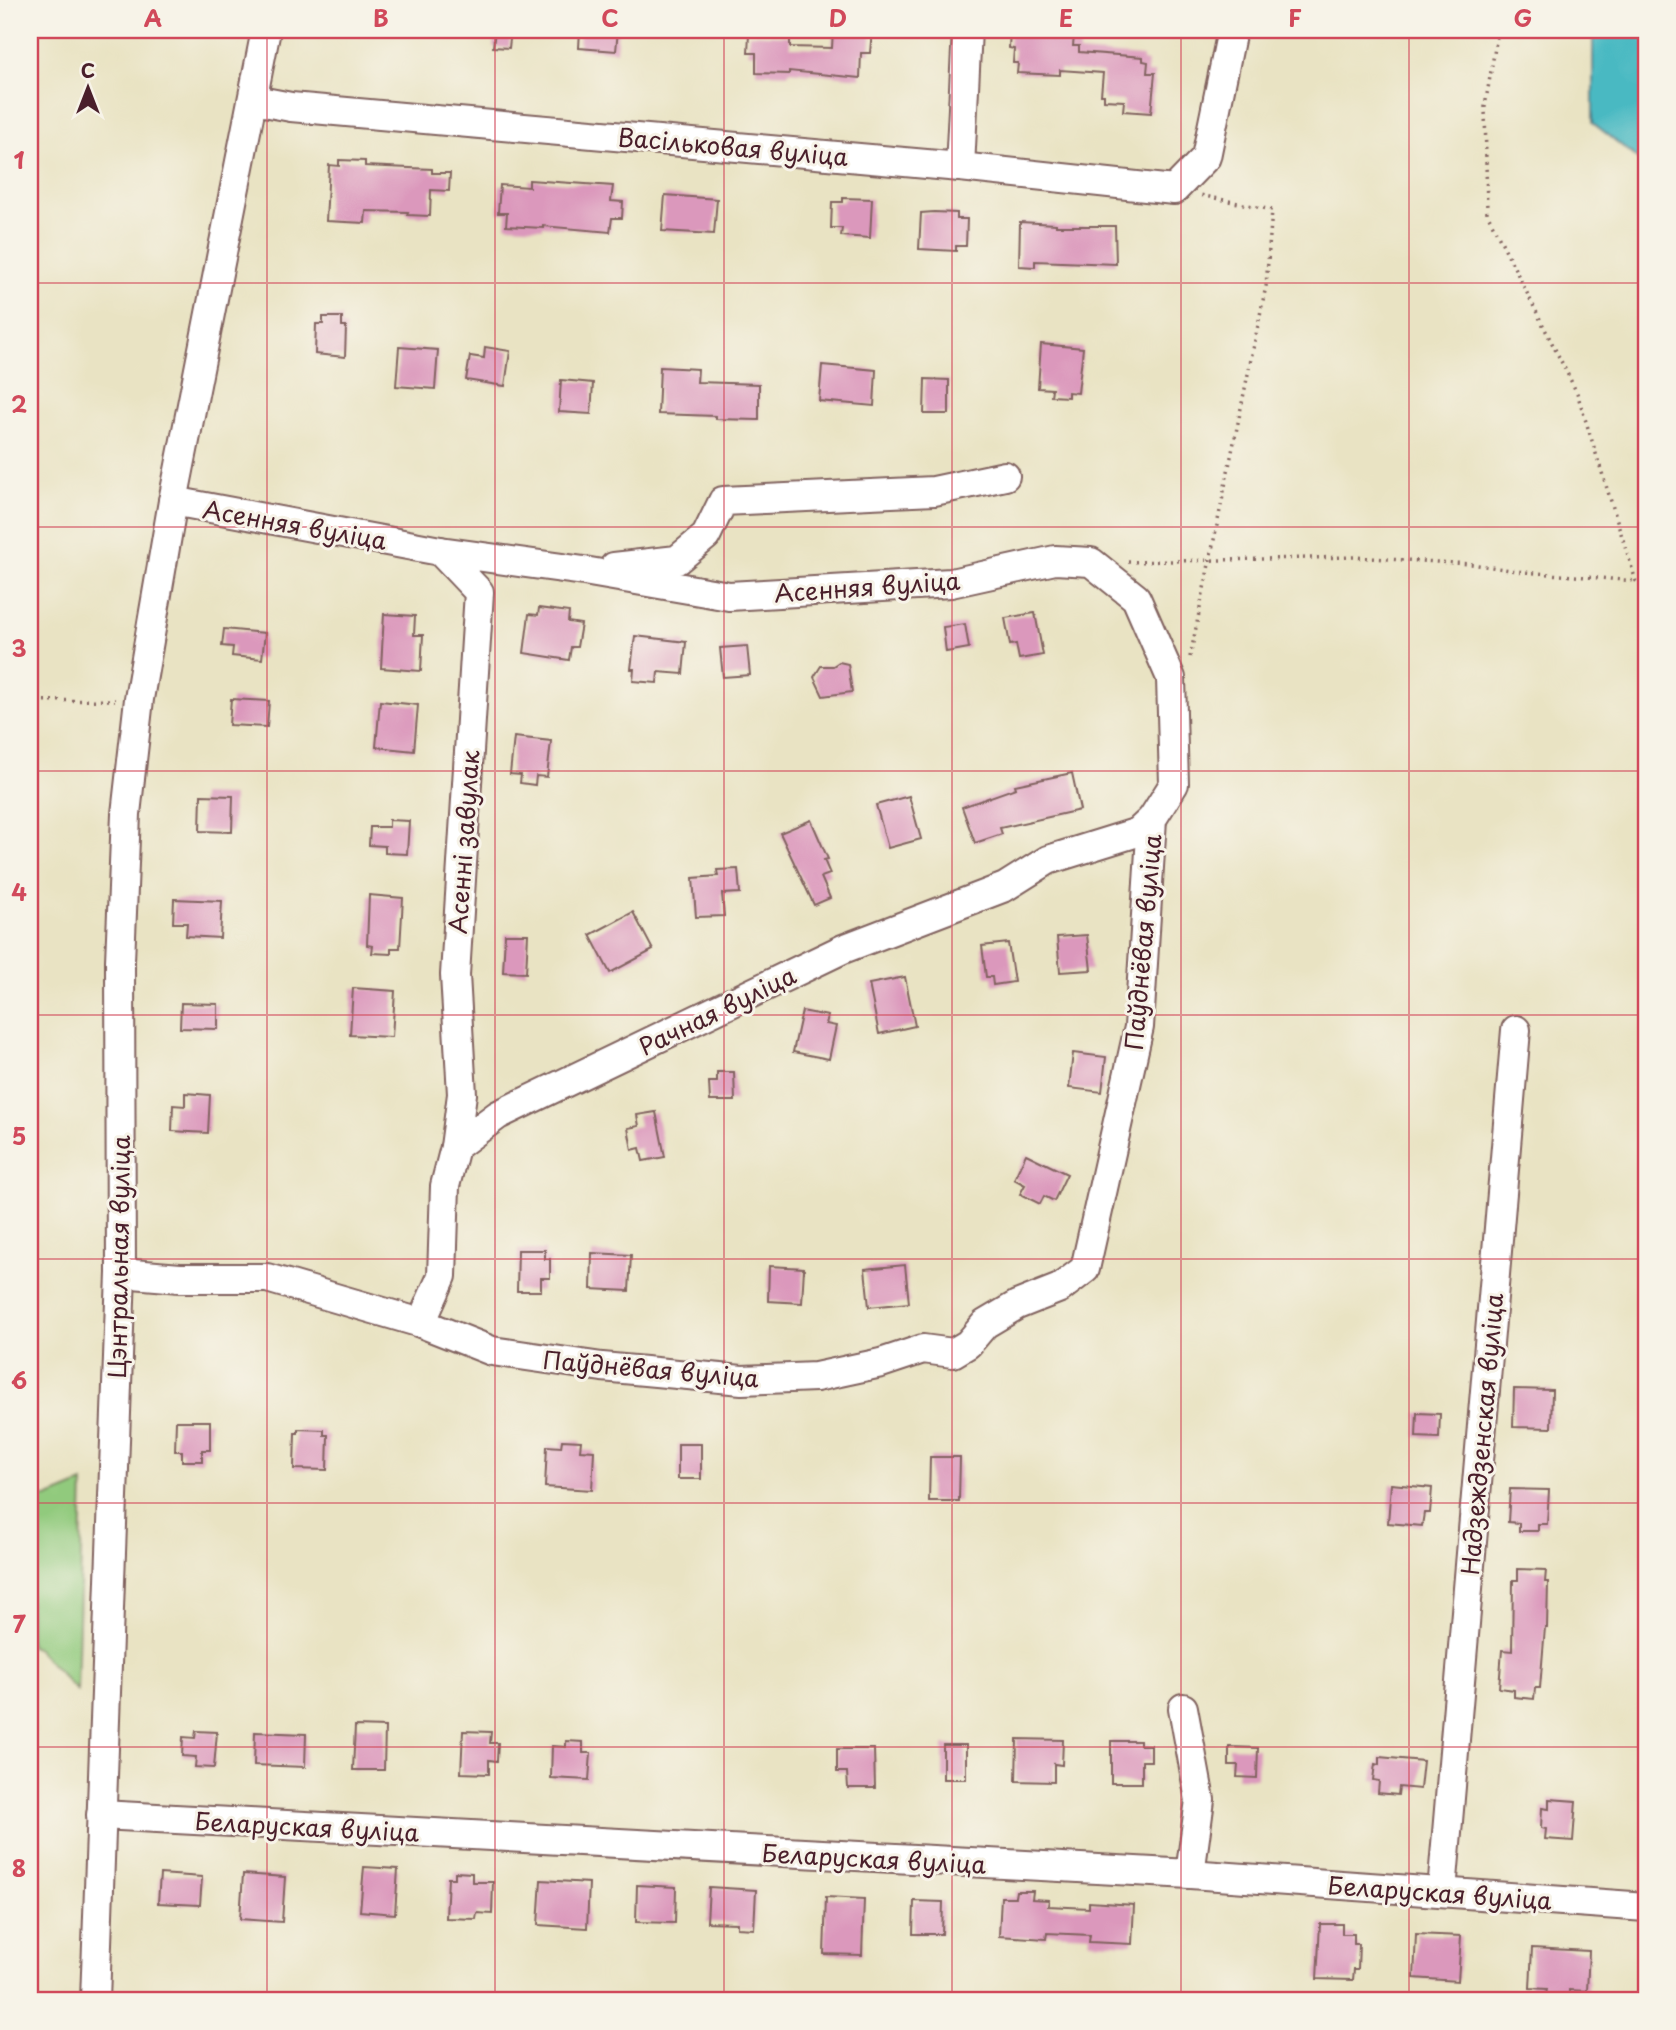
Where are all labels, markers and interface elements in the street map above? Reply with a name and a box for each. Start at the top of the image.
text: A [144,0,162,35]
text: B [373,0,389,35]
text: C [601,0,619,35]
text: D [829,0,847,35]
text: E [1059,0,1073,35]
text: F [1288,0,1302,35]
text: G [1514,0,1532,35]
north arrow [52,52,122,122]
text: С [81,56,95,84]
street label: Васільковая вуліца [616,118,850,174]
text: 1 [14,142,25,177]
text: 2 [11,386,27,421]
street label: Асенняя вуліца [200,490,390,558]
street label: Асенняя вуліца [773,562,962,610]
text: 3 [11,630,27,665]
street label: Асенні завулак [439,748,487,935]
street label: Паўднёвая вуліца [1115,832,1169,1052]
text: 4 [11,874,27,909]
street label: Рачная вуліца [632,956,802,1064]
text: 5 [12,1118,26,1153]
street label: Цэнтральная вуліца [98,1134,138,1379]
street label: Надзеждзенская вуліца [1451,1291,1511,1577]
street label: Паўднёвая вуліца [541,1341,761,1395]
text: 6 [11,1362,27,1397]
text: 7 [12,1606,26,1641]
street label: Беларуская вуліца [194,1802,420,1850]
street label: Беларуская вуліца [761,1834,987,1882]
text: 8 [12,1850,26,1885]
street label: Беларуская вуліца [1327,1866,1554,1918]

